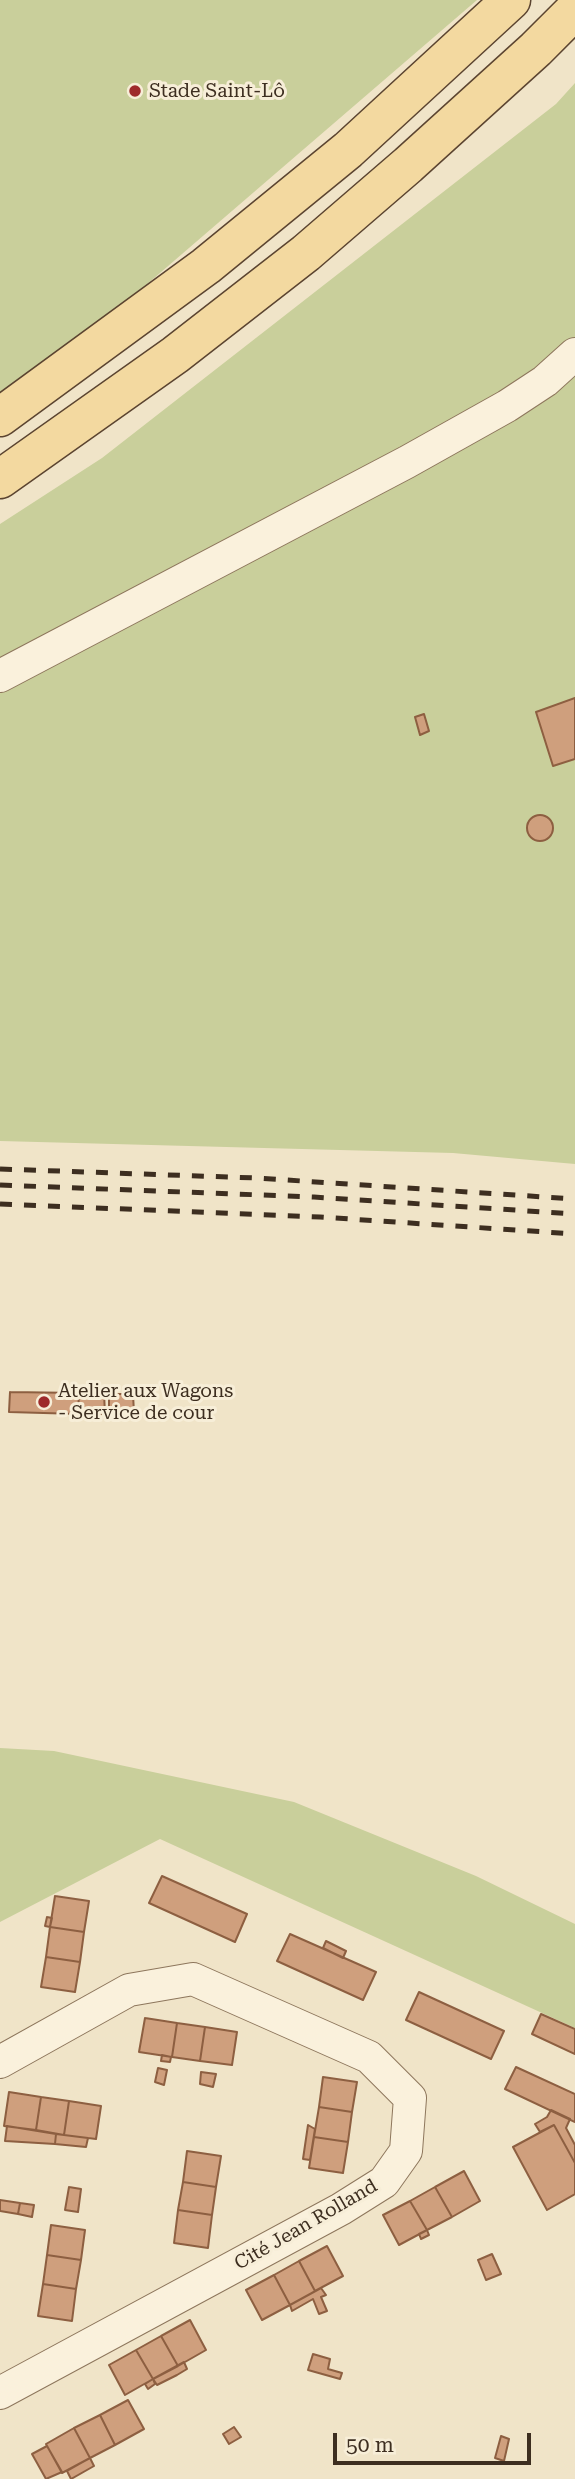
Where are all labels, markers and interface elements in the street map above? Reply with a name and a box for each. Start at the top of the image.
place label: Stade Saint-Lô [149,80,285,102]
marker: Stade Saint-Lô [127,83,143,99]
place label: Atelier aux Wagons - Service de cour [58,1380,233,1424]
marker: Atelier aux Wagons - Service de cour [36,1394,52,1410]
street label: Cité Jean Rolland [230,2175,382,2275]
scale bar [337,2420,535,2464]
text: 50 m [346,2433,394,2457]

